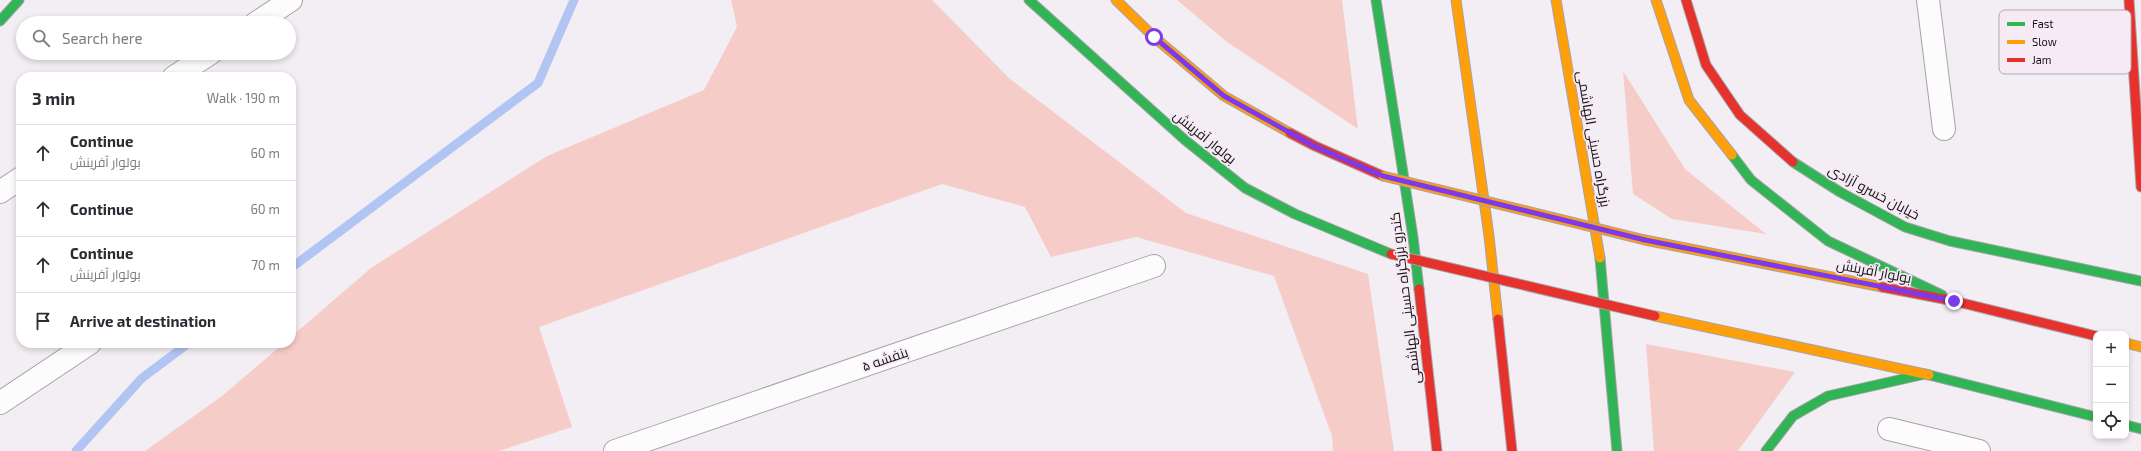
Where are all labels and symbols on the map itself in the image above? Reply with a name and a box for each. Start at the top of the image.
legend [1999,10,2131,74]
text: Fast [2032,17,2054,30]
route start [1145,28,1163,46]
text: Slow [2032,35,2057,48]
text: Jam [2032,53,2051,66]
street label: بزرگراه حسینی الهاشمی [1574,69,1615,208]
street label: بولوار آفرینش [1170,106,1240,167]
street label: خیابان خسرو آزادی [1825,160,1923,223]
street label: کندرو بزرگراه حسینی الهاشمی [1386,211,1423,385]
street label: بولوار آفرینش [1835,255,1913,286]
route end [1945,292,1963,310]
street label: بنفشه ۵ [860,343,910,374]

